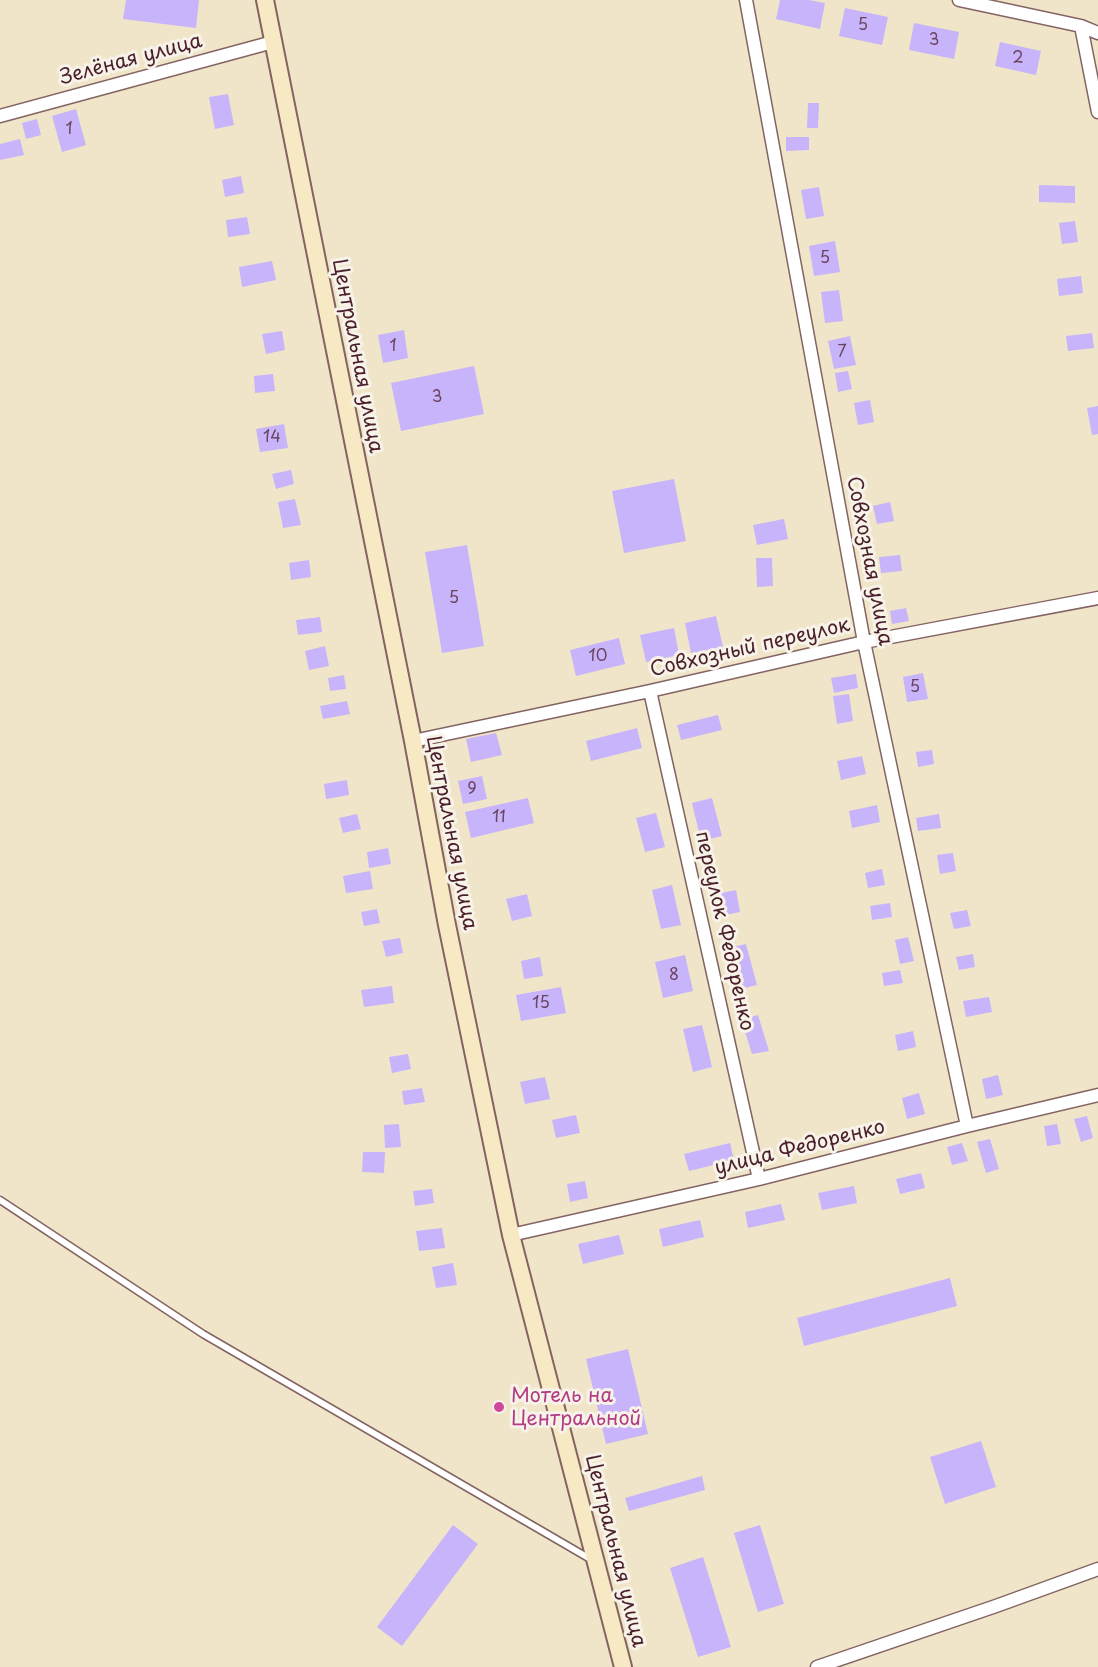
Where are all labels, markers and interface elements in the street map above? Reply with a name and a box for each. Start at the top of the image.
house number: 5 [858,16,868,36]
street label: Зелёная улица [57,29,205,91]
house number: 3 [929,31,939,51]
house number: 2 [1012,49,1024,69]
house number: 1 [65,120,73,140]
house number: 5 [820,249,830,269]
street label: Центральная улица [326,257,388,455]
house number: 1 [389,337,397,357]
house number: 7 [837,343,847,363]
house number: 3 [432,388,442,408]
house number: 14 [263,428,281,448]
street label: Совхозная улица [841,474,897,648]
house number: 5 [449,589,459,609]
street label: Совхозный переулок [648,613,852,683]
house number: 10 [589,647,607,667]
house number: 5 [910,678,920,698]
street label: Центральная улица [420,734,482,932]
house number: 9 [467,780,477,800]
house number: 11 [492,808,506,828]
street label: переулок Федоренко [689,829,759,1033]
house number: 8 [669,966,679,986]
house number: 15 [532,994,550,1014]
street label: улица Федоренко [712,1115,888,1181]
place label: Мотель на Центральной [511,1384,641,1431]
marker: Мотель на Центральной [492,1400,506,1414]
street label: Центральная улица [579,1452,651,1650]

